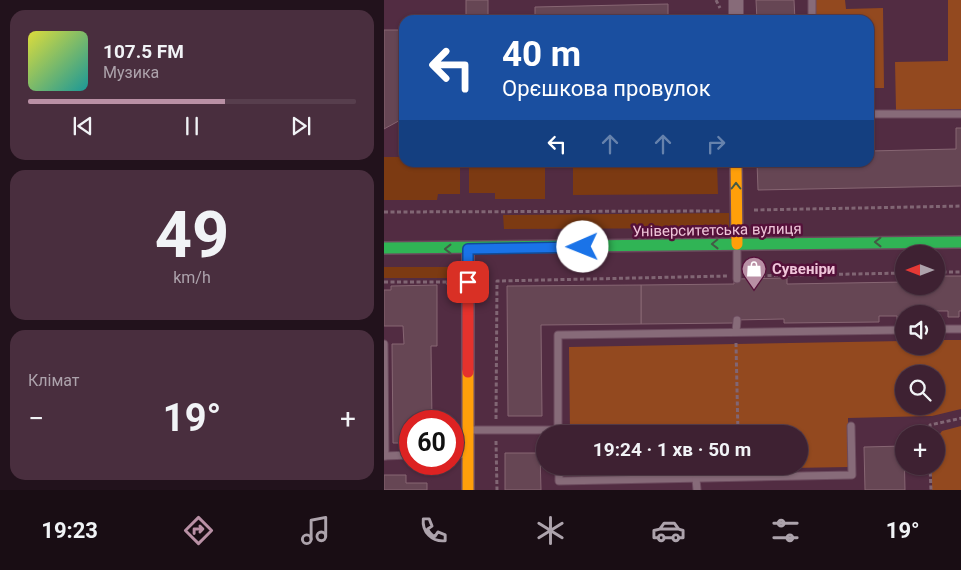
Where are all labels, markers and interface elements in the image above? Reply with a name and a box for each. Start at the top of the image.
text: 40 m [502,34,581,75]
icon: left [419,35,484,100]
text: 107.5 FM [103,40,184,63]
text: Музика [103,63,159,82]
text: Орєшкова провулок [502,76,711,101]
icon: previous [69,112,97,140]
icon: pause [178,112,206,140]
icon: next [287,112,315,140]
icon: left [543,130,571,158]
icon: ahead [596,130,624,158]
icon: ahead [649,130,677,158]
icon: right [702,130,730,158]
one-way arrow [731,181,741,189]
text: 49 [155,197,229,273]
position arrow [556,220,608,272]
street label: Університетська вулиця [632,220,802,240]
one-way arrow [873,237,881,248]
one-way arrow [711,239,718,249]
one-way arrow [443,244,451,254]
north arrow [895,245,945,295]
map controls [895,245,945,475]
shop icon: Сувеніри [741,256,767,290]
place label: Сувеніри [772,260,835,278]
pin [447,261,489,303]
text: km/h [173,268,211,287]
icon: arrive [454,268,482,296]
button: sound [895,305,945,355]
button: search [895,365,945,415]
text: Клімат [28,371,80,390]
text: 19° [163,396,221,440]
text: − [28,402,44,435]
text: + [340,402,356,435]
speed limit sign: 60 [399,410,464,475]
button: + [895,425,945,475]
text: 19:24 · 1 хв · 50 m [593,438,751,461]
icon: directions [181,513,216,548]
icon: music [298,513,333,548]
icon: phone [416,513,451,548]
icon: climate [533,513,568,548]
icon: car [651,513,686,548]
icon: filters [768,513,803,548]
text: 19:23 [41,518,98,543]
text: 19° [886,518,920,543]

